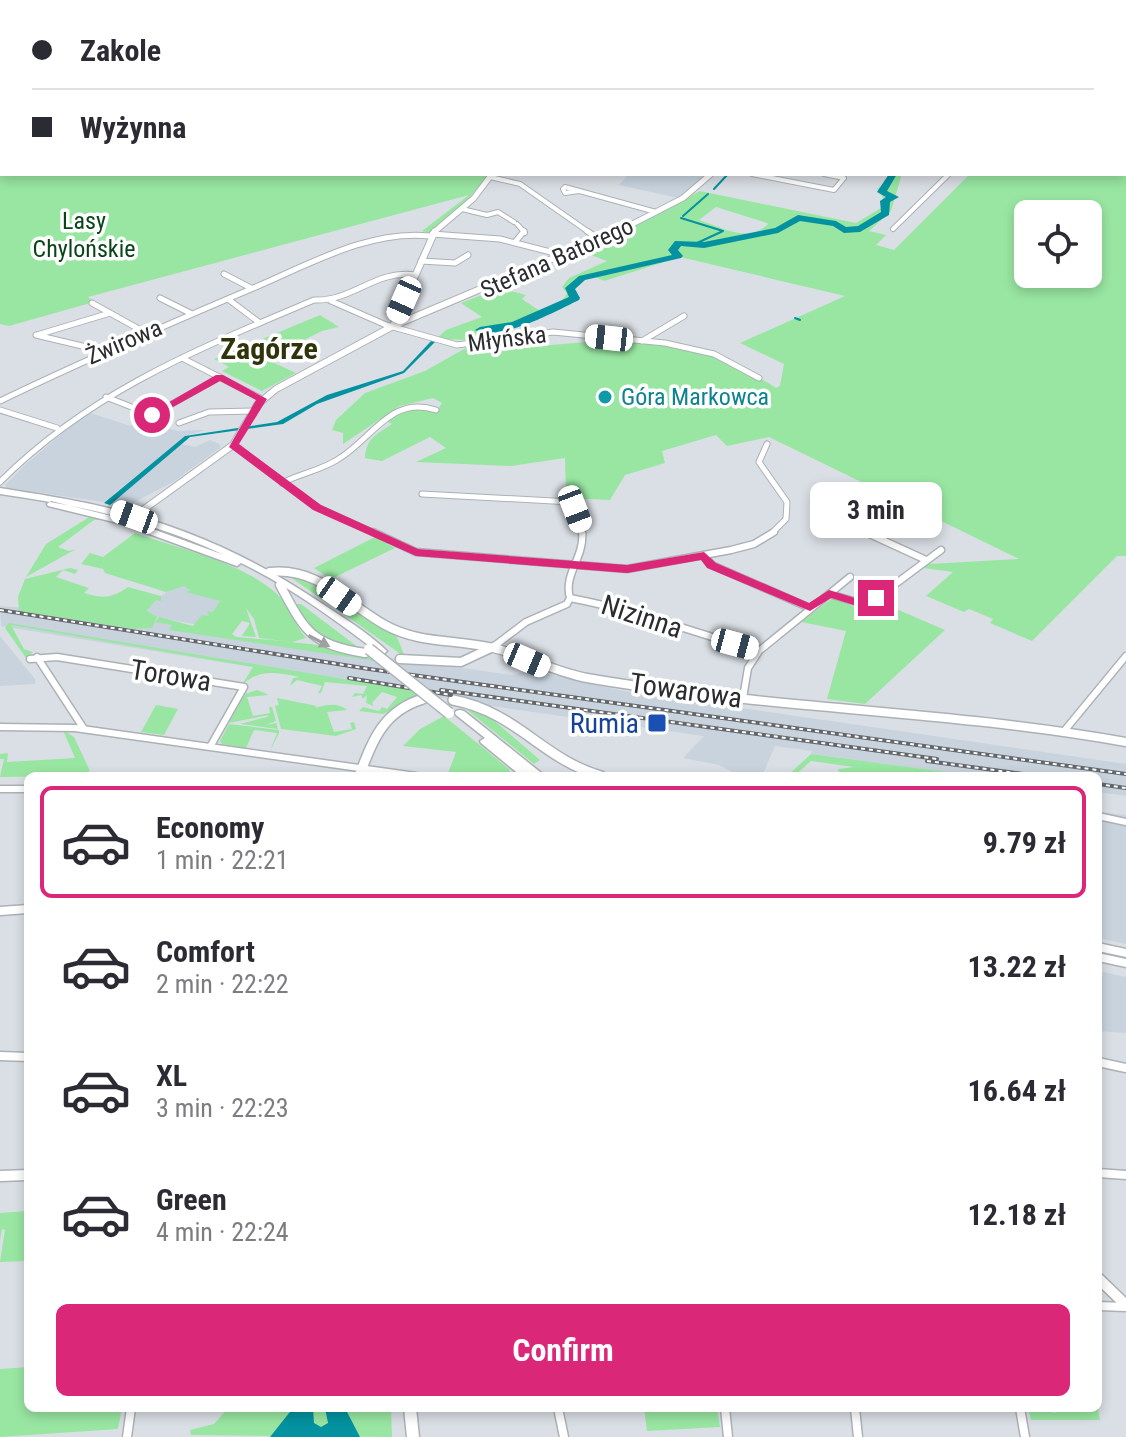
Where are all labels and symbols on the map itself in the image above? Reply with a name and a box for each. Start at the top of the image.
park label: Lasy Chylońskie [33,207,135,263]
street label: Stefana Batorego [476,212,638,304]
car [383,273,425,327]
street label: Żwirowa [82,314,166,370]
street label: Młyńska [466,320,548,358]
car [584,324,634,352]
district label: Zagórze [220,331,318,366]
place label: Góra Markowca [621,383,769,411]
marker: Góra Markowca [596,388,614,406]
route start [134,397,170,433]
car [555,482,595,536]
callout: 3 min [810,482,942,538]
car [107,498,161,536]
car [312,572,366,620]
route end [858,580,894,616]
street label: Nizinna [597,588,686,645]
car [709,626,761,662]
one-way arrow [307,635,330,648]
car [500,640,554,680]
street label: Torowa [128,653,214,698]
street label: Towarowa [628,666,744,715]
place label: Rumia [570,707,639,740]
marker: Rumia [646,712,668,734]

